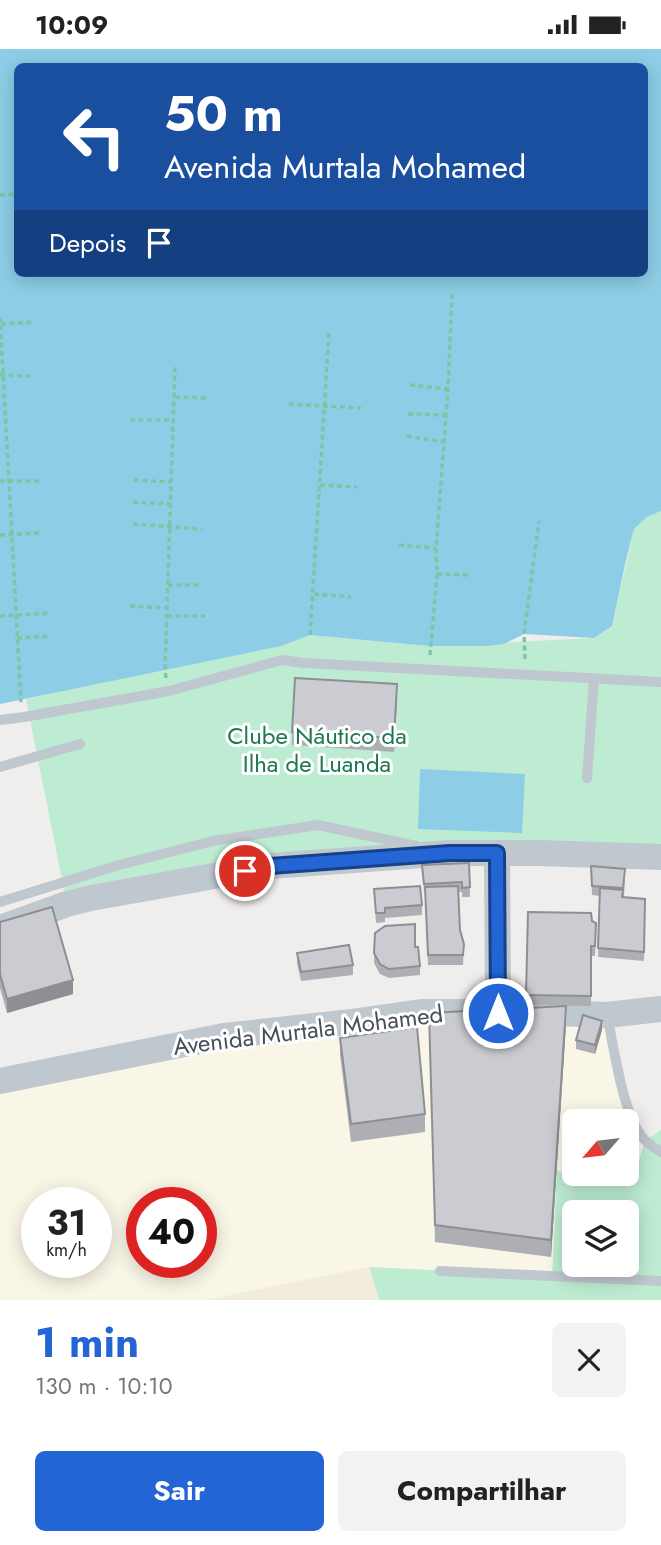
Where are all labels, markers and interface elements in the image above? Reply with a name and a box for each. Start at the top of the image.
text: 10:09 [35,6,108,44]
text: 50 m [164,79,283,149]
icon: left [49,91,140,182]
text: Avenida Murtala Mohamed [164,144,526,190]
text: Depois [49,224,126,262]
icon: arrive [140,224,178,262]
park label: Clube Náutico da Ilha de Luanda [227,718,407,781]
pin [215,841,275,901]
icon: arrive [226,852,264,890]
position arrow [461,976,535,1050]
street label: Avenida Murtala Mohamed [171,996,445,1064]
north arrow [562,1109,639,1187]
map controls [562,1109,639,1277]
speed limit sign: 40 [126,1187,217,1278]
text: 31 [47,1198,86,1248]
button: layers [562,1200,639,1277]
text: km/h [46,1237,87,1263]
text: 1 min [35,1312,139,1373]
button: close [552,1323,626,1397]
text: 130 m · 10:10 [35,1369,172,1403]
button: Sair [35,1451,324,1531]
button: Compartilhar [338,1451,626,1531]

